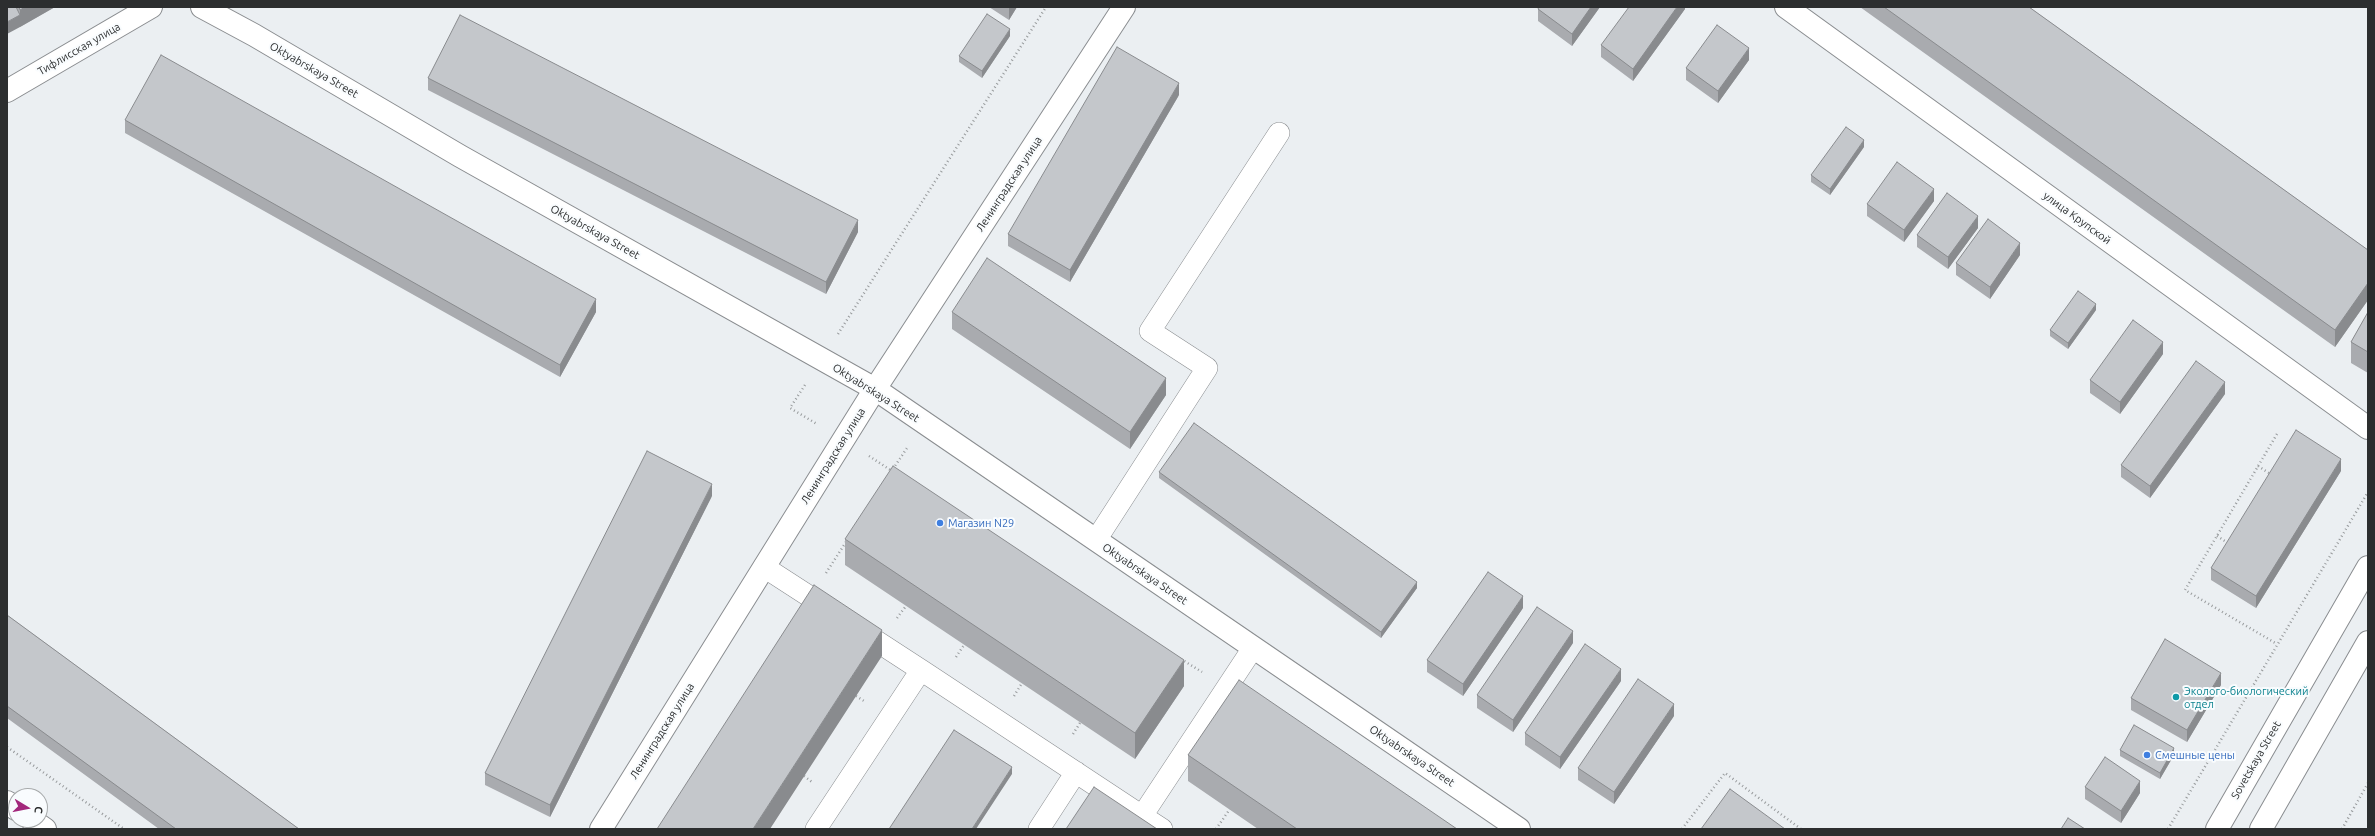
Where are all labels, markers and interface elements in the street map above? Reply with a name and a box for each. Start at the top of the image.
street label: Тифлисская улица [35,20,123,78]
street label: Oktyabrskaya Street [267,39,361,101]
street label: Ленинградская улица [973,134,1045,234]
street label: улица Крупской [2040,189,2114,247]
street label: Oktyabrskaya Street [548,202,642,262]
street label: Oktyabrskaya Street [830,361,922,425]
street label: Ленинградская улица [798,405,868,507]
place label: Магазин N29 [948,516,1014,530]
marker: Магазин N29 [935,518,945,528]
street label: Oktyabrskaya Street [1100,541,1190,607]
street label: Ленинградская улица [627,680,697,782]
place label: Эколого-биологический отдел [2184,684,2309,710]
marker: Эколого-биологический отдел [2171,692,2181,702]
street label: Sovetskaya Street [2228,719,2284,801]
street label: Oktyabrskaya Street [1367,723,1457,789]
place label: Смешные цены [2155,748,2235,762]
marker: Смешные цены [2142,750,2152,760]
north arrow [8,788,48,828]
text: С [32,805,45,814]

